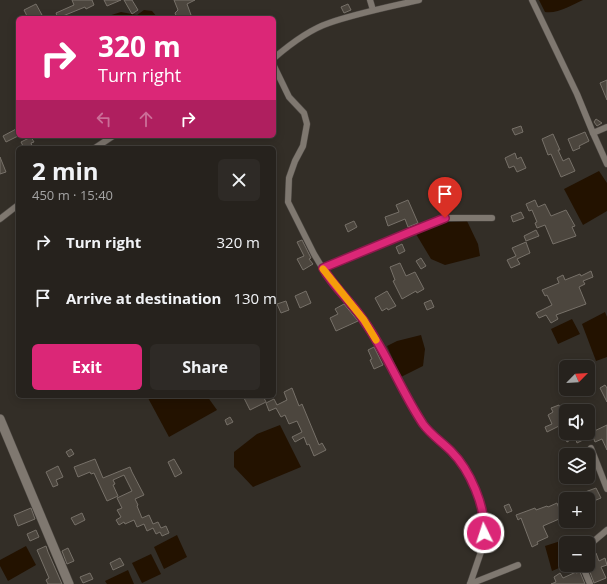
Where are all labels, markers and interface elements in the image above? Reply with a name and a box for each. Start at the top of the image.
text: 320 m [98,27,181,65]
icon: right [32,32,84,84]
text: Turn right [98,63,181,87]
icon: left [93,108,115,130]
icon: ahead [135,108,157,130]
icon: right [177,108,199,130]
text: 2 min [32,154,99,187]
button: close [218,159,260,201]
pin [428,177,462,218]
icon: arrive [434,183,456,205]
text: 450 m · 15:40 [32,186,113,204]
icon: right [32,231,54,253]
text: Turn right [66,232,141,252]
text: 320 m [216,232,260,252]
icon: arrive [32,287,54,309]
text: Arrive at destination [66,288,221,308]
text: 130 m [233,288,277,308]
button: Exit [32,344,142,390]
button: Share [150,344,260,390]
north arrow [559,360,595,396]
map controls [559,360,595,572]
button: sound [559,404,595,440]
button: layers [559,448,595,484]
button: + [559,492,595,528]
position arrow [463,512,505,554]
button: − [559,536,595,572]

